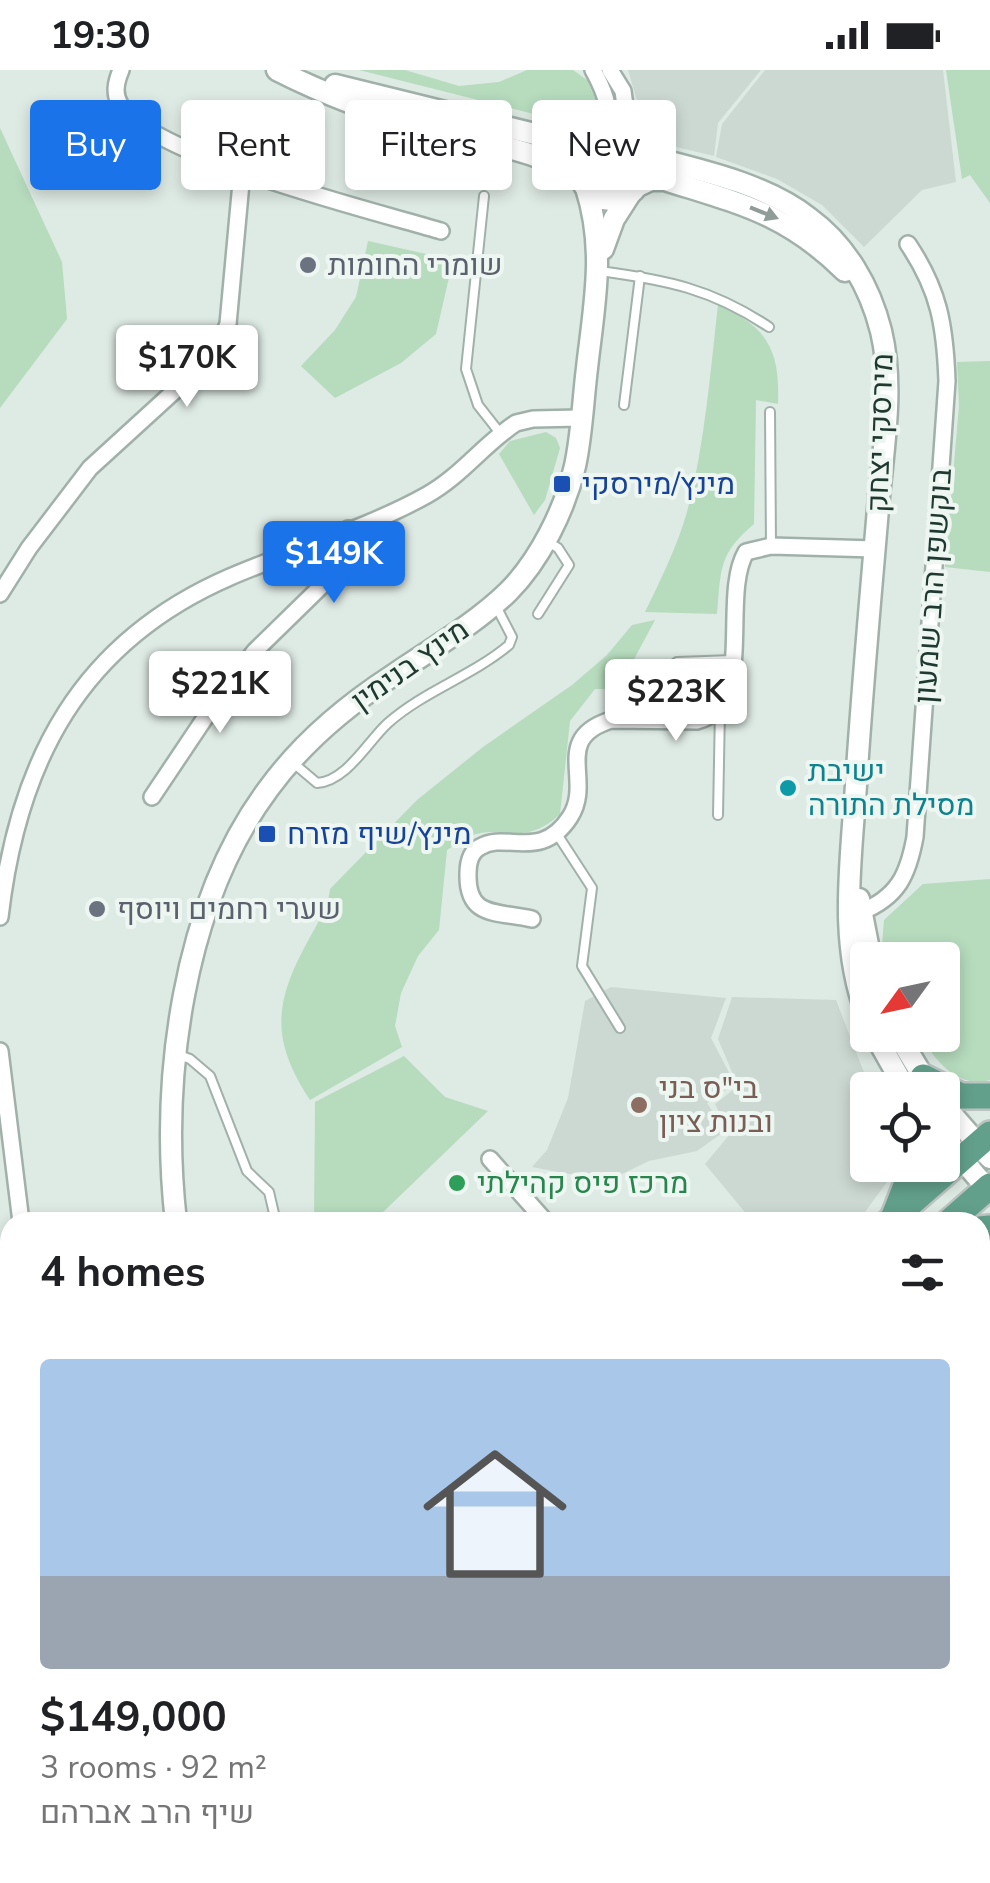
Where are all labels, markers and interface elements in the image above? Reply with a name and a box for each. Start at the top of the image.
text: 19:30 [50,10,151,61]
chip: Buy [30,100,161,190]
chip: Rent [181,100,325,190]
chip: Filters [345,100,512,190]
chip: New [532,100,676,190]
one-way arrow [749,206,779,222]
place label: שומרי החומות [328,245,502,286]
marker: שומרי החומות [297,254,319,276]
pin: $170K [117,325,257,410]
text: $170K [138,336,236,379]
street label: מירסקי יצחק [857,353,904,514]
place label: מינץ/מירסקי [582,464,735,505]
street label: בוקשפן הרב שמעון [905,467,962,705]
marker: מינץ/מירסקי [551,473,573,495]
pin: $149K [264,521,404,606]
text: $149K [285,532,383,575]
street label: מינץ בנימין [343,610,477,721]
pin: $221K [150,651,290,736]
pin: $223K [606,659,746,744]
text: $221K [171,662,269,705]
text: $223K [627,670,725,713]
place label: ישיבת מסילת התורה [808,751,975,826]
marker: ישיבת מסילת התורה [777,777,799,799]
place label: מינץ/שיף מזרח [287,814,471,855]
marker: מינץ/שיף מזרח [256,823,278,845]
place label: שערי רחמים ויוסף [117,889,341,930]
marker: שערי רחמים ויוסף [86,898,108,920]
north arrow [850,942,960,1052]
map controls [850,942,960,1182]
place label: בי"ס בני ובנות ציון [659,1068,773,1143]
button: locate [850,1072,960,1182]
marker: בי"ס בני ובנות ציון [628,1094,650,1116]
place label: מרכז פיס קהילתי [477,1163,688,1204]
marker: מרכז פיס קהילתי [446,1172,468,1194]
text: 4 homes [40,1244,205,1301]
icon: filters [895,1245,950,1300]
icon: home [405,1424,585,1604]
text: $149,000 [40,1689,227,1746]
text: 3 rooms · 92 m² [40,1746,267,1789]
text: שיף הרב אברהם [40,1791,254,1834]

